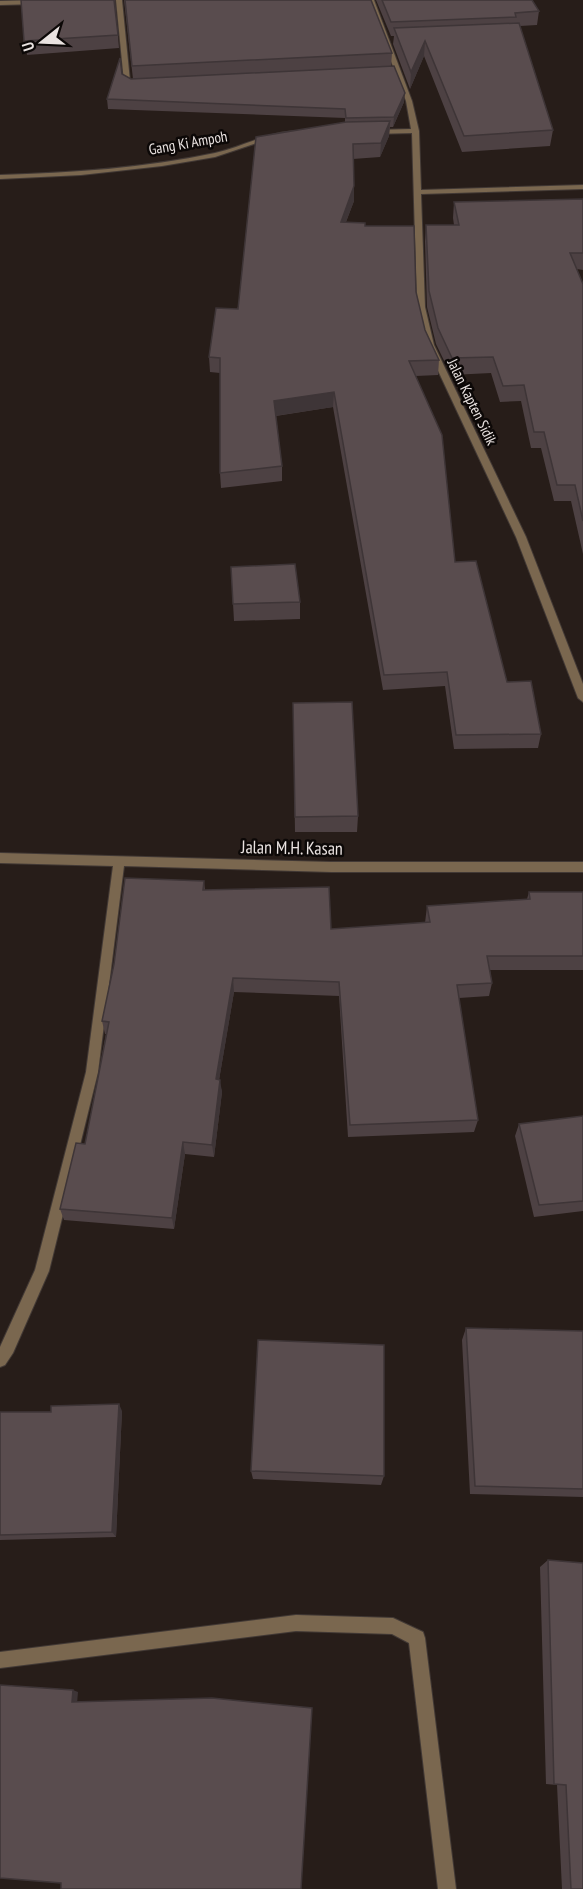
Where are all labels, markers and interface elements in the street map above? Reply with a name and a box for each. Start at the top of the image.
north arrow [12,12,72,72]
text: U [17,40,39,54]
street label: Gang Ki Ampoh [147,126,229,159]
street label: Jalan Kapten Sidik [443,355,502,448]
street label: Jalan M.H. Kasan [240,835,343,860]

